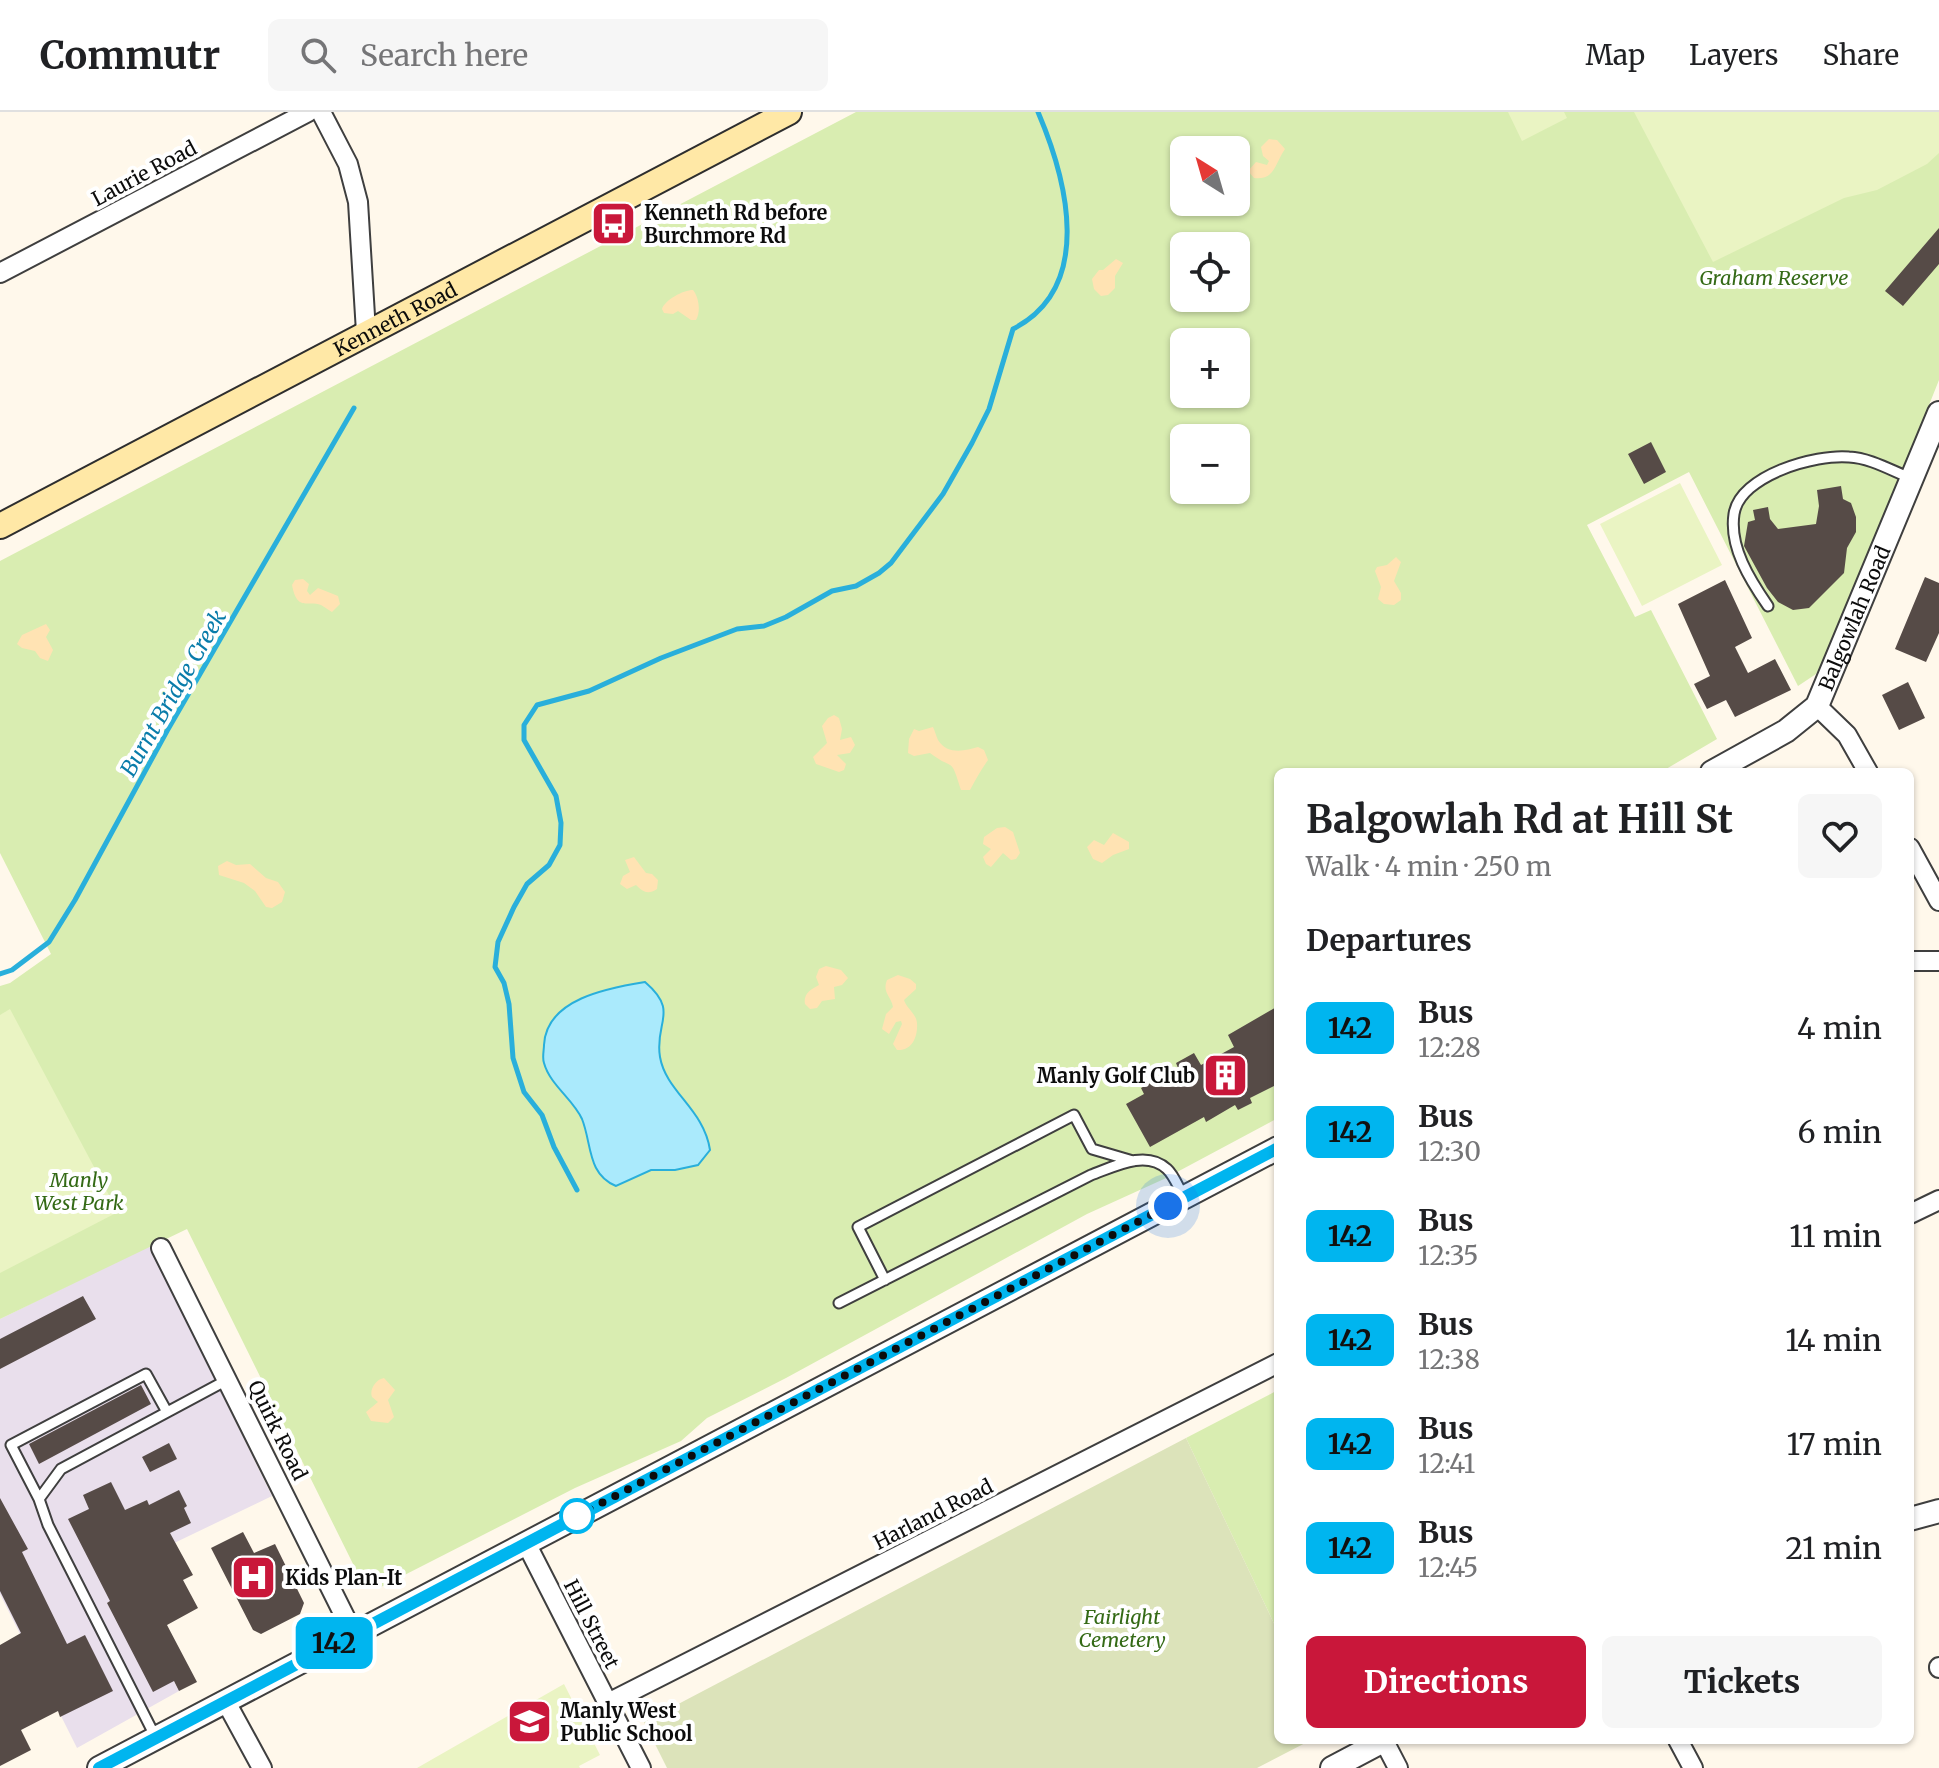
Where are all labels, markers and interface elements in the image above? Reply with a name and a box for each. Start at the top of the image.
search box [268,19,828,91]
text: Commutr [40,32,220,79]
icon: search [296,33,340,77]
text: Search here [360,36,528,74]
text: Map [1585,37,1645,73]
text: Layers [1689,37,1778,73]
text: Share [1822,37,1899,73]
street label: Laurie Road [87,135,201,211]
north arrow [1170,136,1250,216]
map controls [1170,136,1250,504]
bus stop icon: Kenneth Rd before Burchmore Rd [589,200,637,248]
place label: Kenneth Rd before Burchmore Rd [644,200,828,248]
button: locate [1170,232,1250,312]
park label: Graham Reserve [1699,265,1849,290]
street label: Kenneth Road [329,276,461,361]
button: + [1170,328,1250,408]
button: − [1170,424,1250,504]
street label: Balgowlah Road [1813,542,1895,694]
water label: Burnt Bridge Creek [114,605,232,781]
button: heart [1798,794,1882,878]
text: Balgowlah Rd at Hill St [1306,796,1733,843]
text: Walk · 4 min · 250 m [1306,850,1552,883]
text: Departures [1306,921,1472,959]
text: Bus [1418,993,1474,1031]
text: 4 min [1797,1009,1882,1047]
text: 142 [1328,1010,1372,1046]
text: 12:28 [1418,1031,1481,1064]
building icon: Manly Golf Club [1202,1051,1250,1099]
place label: Manly Golf Club [1037,1063,1195,1088]
text: Bus [1418,1097,1474,1135]
text: 6 min [1797,1113,1882,1151]
text: 142 [1328,1114,1372,1150]
text: 12:30 [1418,1135,1481,1168]
park label: Manly West Park [34,1167,124,1215]
your location [1148,1186,1188,1226]
text: Bus [1418,1201,1474,1239]
text: 11 min [1789,1217,1882,1255]
text: 142 [1328,1218,1372,1254]
text: 12:35 [1418,1239,1478,1272]
text: Bus [1418,1305,1474,1343]
text: 14 min [1785,1321,1882,1359]
text: 142 [1328,1322,1372,1358]
text: 12:38 [1418,1343,1480,1376]
street label: Quirk Road [243,1376,313,1484]
text: Bus [1418,1409,1474,1447]
text: 17 min [1787,1425,1882,1463]
text: 142 [1328,1426,1372,1462]
text: 12:41 [1418,1447,1475,1480]
street label: Harland Road [869,1473,997,1555]
unlabelled marker [560,1499,594,1533]
text: Bus [1418,1513,1474,1551]
text: 21 min [1785,1529,1882,1567]
text: 142 [1328,1530,1372,1566]
text: 12:45 [1418,1551,1478,1584]
hospital icon: Kids Plan-It [230,1553,278,1601]
place label: Kids Plan-It [285,1565,402,1590]
street label: Hill Street [559,1575,625,1673]
park label: Fairlight Cemetery [1078,1604,1166,1652]
line badge: 142 [288,1617,380,1669]
text: 142 [312,1625,356,1661]
button: Directions [1306,1636,1586,1728]
button: Tickets [1602,1636,1882,1728]
school or university icon: Manly West Public School [505,1698,553,1746]
place label: Manly West Public School [560,1698,693,1746]

